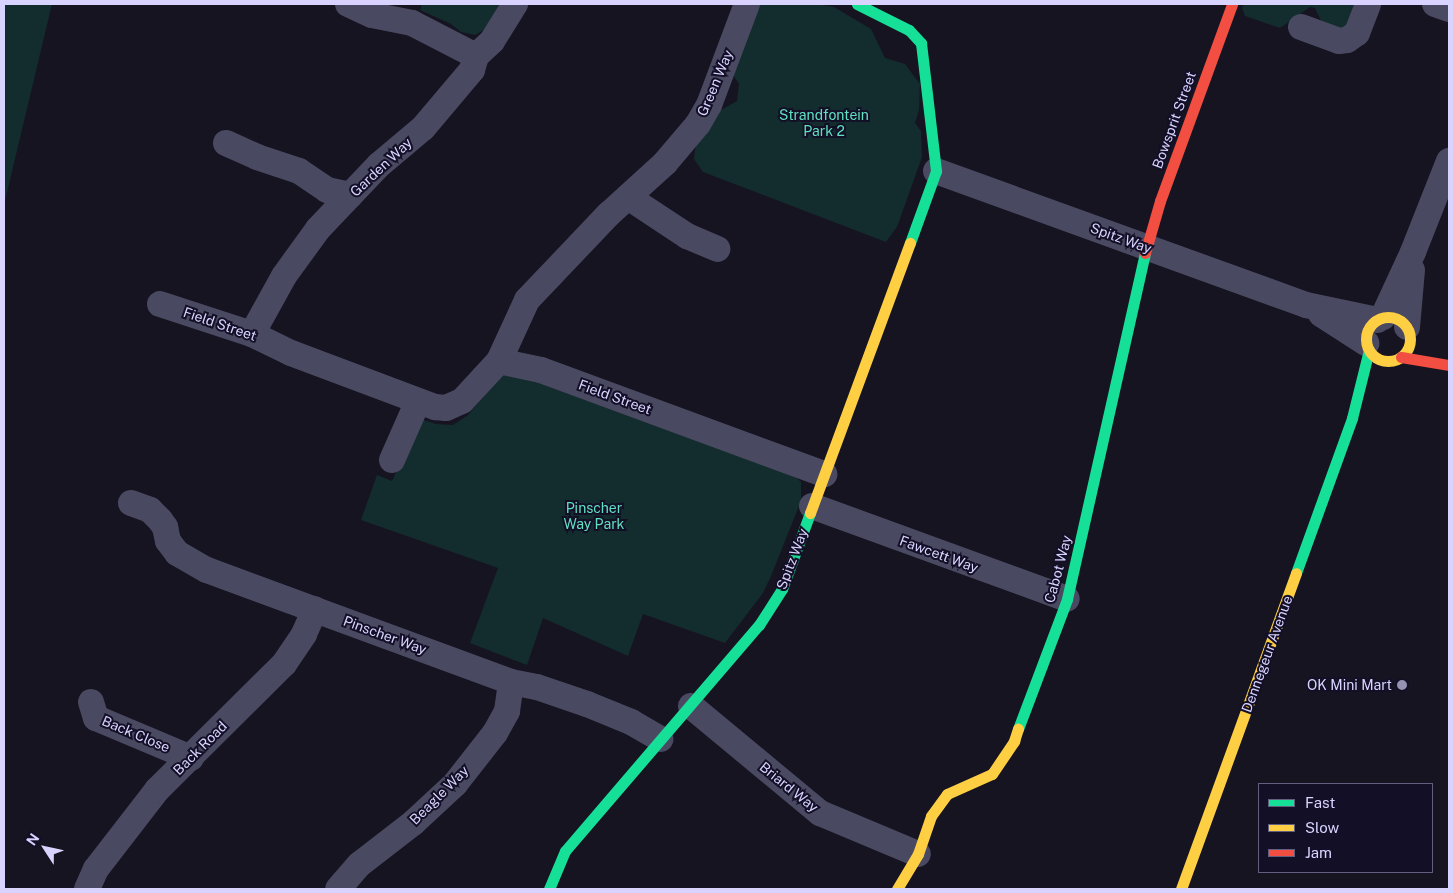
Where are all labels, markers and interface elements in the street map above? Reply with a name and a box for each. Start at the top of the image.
street label: Green Way [693,47,737,119]
street label: Bowsprit Street [1149,69,1199,171]
park label: Strandfontein Park 2 [779,107,869,140]
street label: Garden Way [346,134,416,200]
street label: Spitz Way [1088,219,1154,257]
street label: Field Street [181,304,259,344]
street label: Field Street [576,376,654,418]
park label: Pinscher Way Park [564,500,624,532]
street label: Spitz Way [773,526,811,592]
street label: Fawcett Way [897,532,981,576]
street label: Cabot Way [1041,533,1075,605]
street label: Dennegeur Avenue [1238,593,1296,715]
street label: Pinscher Way [341,612,429,658]
place label: OK Mini Mart [1307,677,1392,693]
marker: OK Mini Mart [1396,679,1408,691]
street label: Back Close [99,712,173,756]
street label: Back Road [170,718,230,778]
street label: Briard Way [756,758,822,816]
street label: Beagle Way [406,762,472,828]
legend [1258,783,1433,873]
text: Fast [1305,794,1335,811]
text: Slow [1305,819,1339,836]
north arrow [20,823,70,873]
text: N [23,830,42,848]
text: Jam [1305,844,1332,861]

